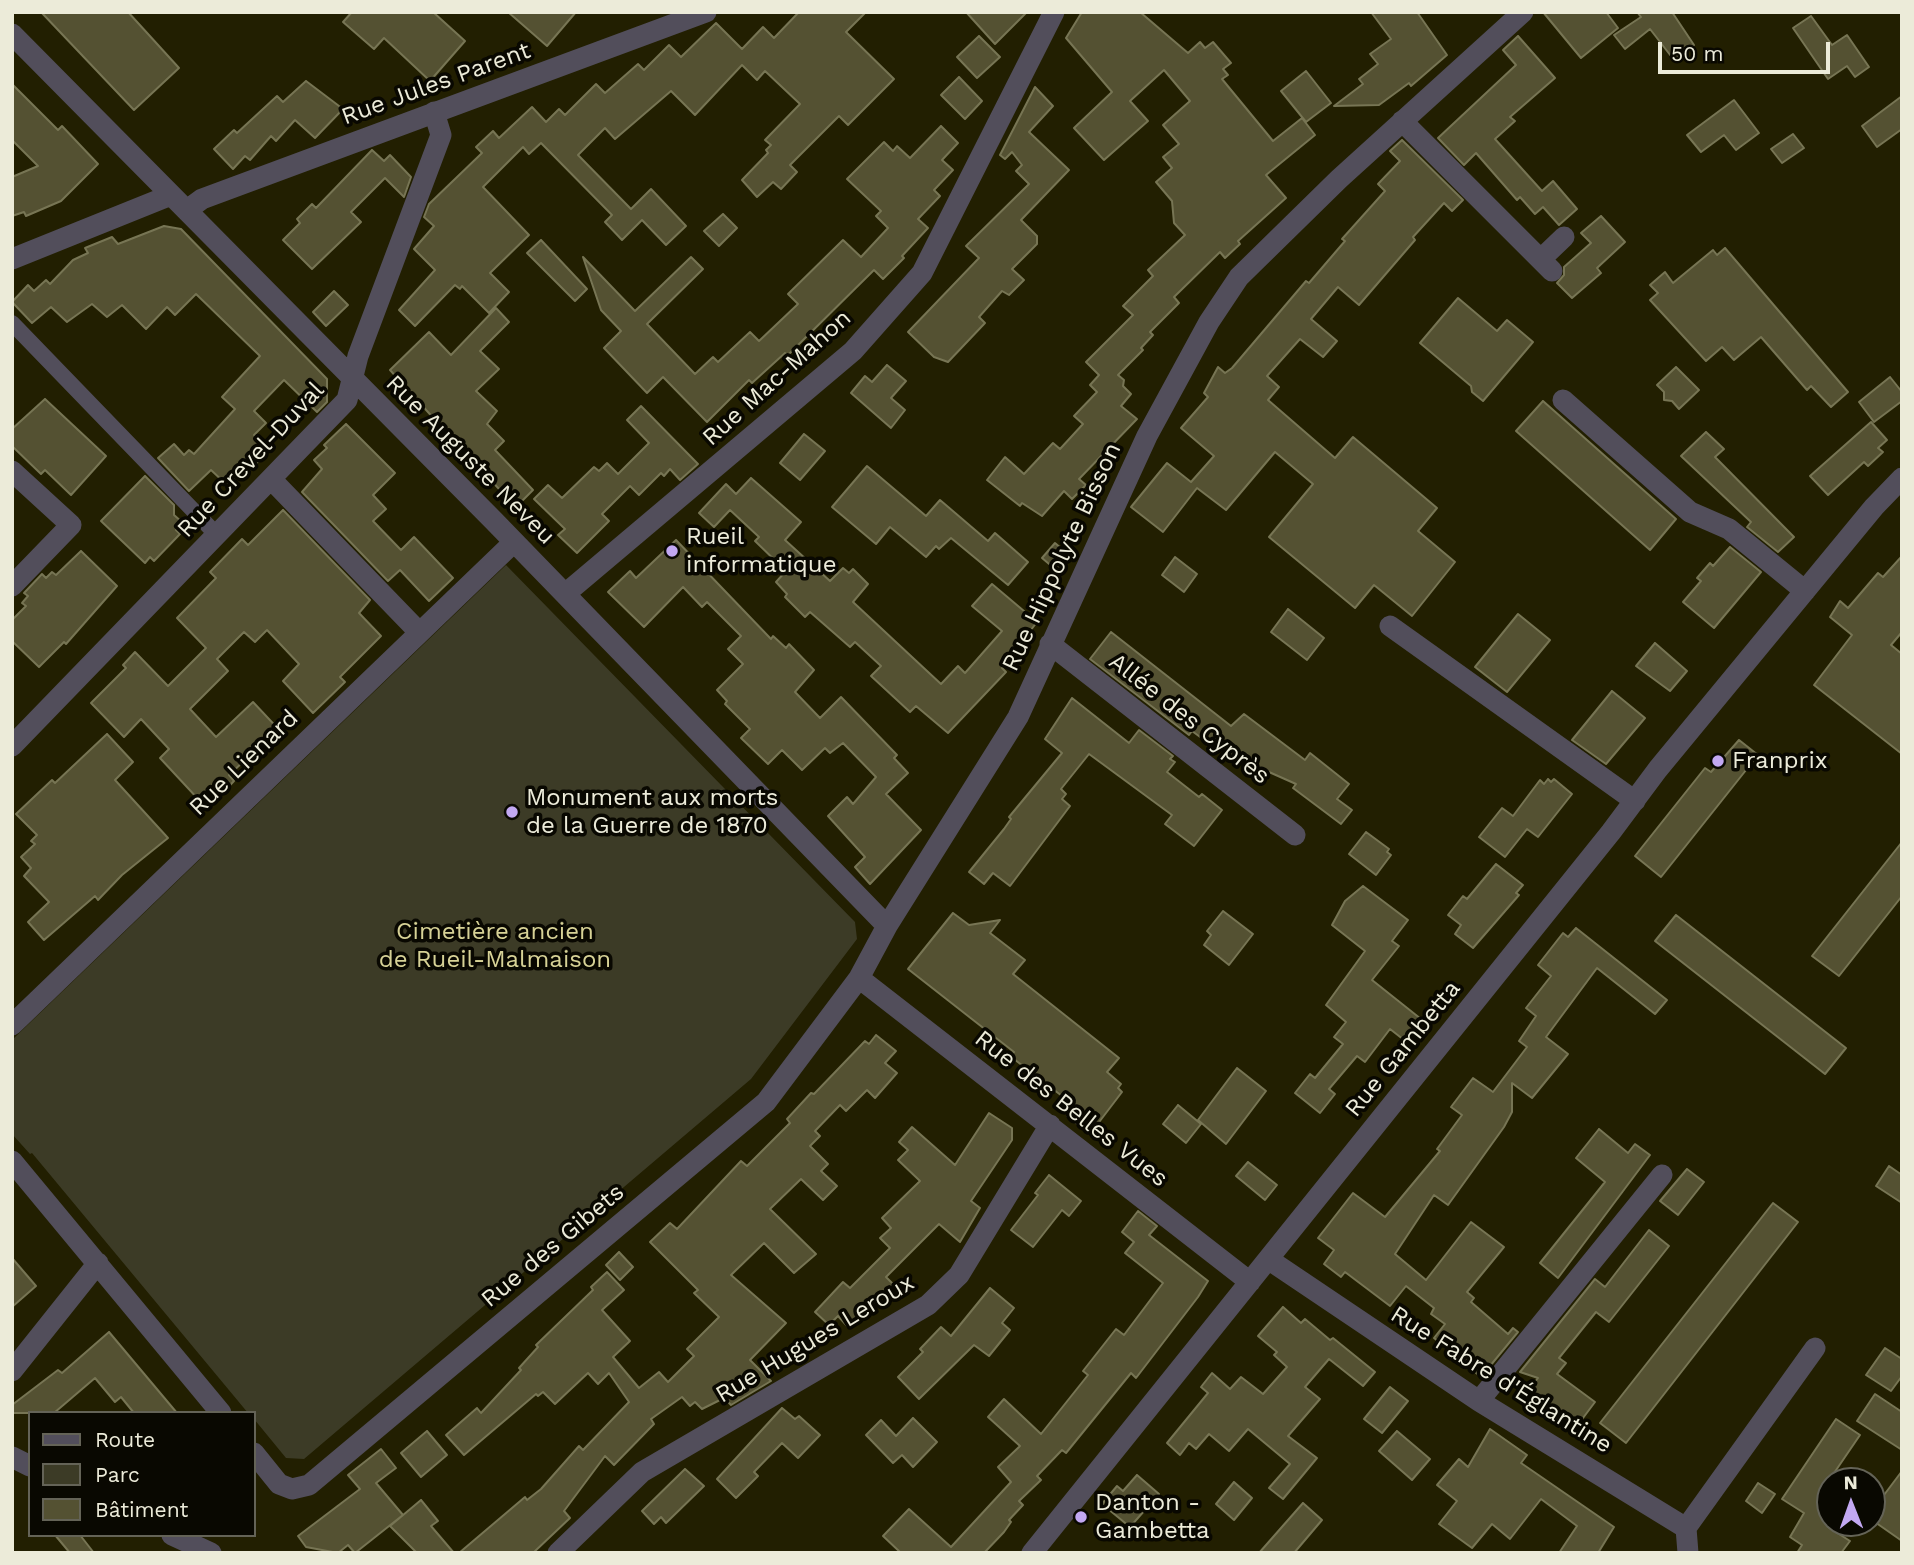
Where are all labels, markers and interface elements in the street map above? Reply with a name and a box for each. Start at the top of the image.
scale bar [1662,28,1834,72]
street label: Rue Jules Parent [338,36,534,132]
text: 50 m [1671,41,1723,66]
street label: Rue Mac-Mahon [697,304,857,452]
street label: Rue Auguste Neveu [379,369,561,551]
street label: Rue Crevel-Duval [172,376,330,544]
street label: Rue Hippolyte Bisson [996,438,1128,676]
place label: Rueil informatique [686,523,836,579]
marker: Rueil informatique [664,543,680,559]
street label: Allée des Cyprès [1103,647,1275,791]
street label: Rue Lienard [184,704,304,822]
place label: Franprix [1732,747,1828,775]
marker: Franprix [1710,753,1726,769]
place label: Monument aux morts de la Guerre de 1870 [526,784,778,840]
marker: Monument aux morts de la Guerre de 1870 [504,804,520,820]
park label: Cimetière ancien de Rueil-Malmaison [379,918,611,974]
street label: Rue Gambetta [1339,975,1467,1123]
street label: Rue des Belles Vues [969,1025,1173,1193]
street label: Rue des Gibets [476,1178,630,1314]
street label: Rue Hugues Leroux [711,1268,919,1410]
street label: Rue Fabre d'Églantine [1385,1300,1617,1460]
legend [28,1411,256,1537]
text: Route [95,1427,155,1452]
text: Parc [95,1462,140,1487]
north arrow [1816,1467,1886,1537]
text: N [1843,1471,1858,1494]
place label: Danton - Gambetta [1095,1489,1210,1545]
text: Bâtiment [95,1497,188,1522]
marker: Danton - Gambetta [1073,1509,1089,1525]

